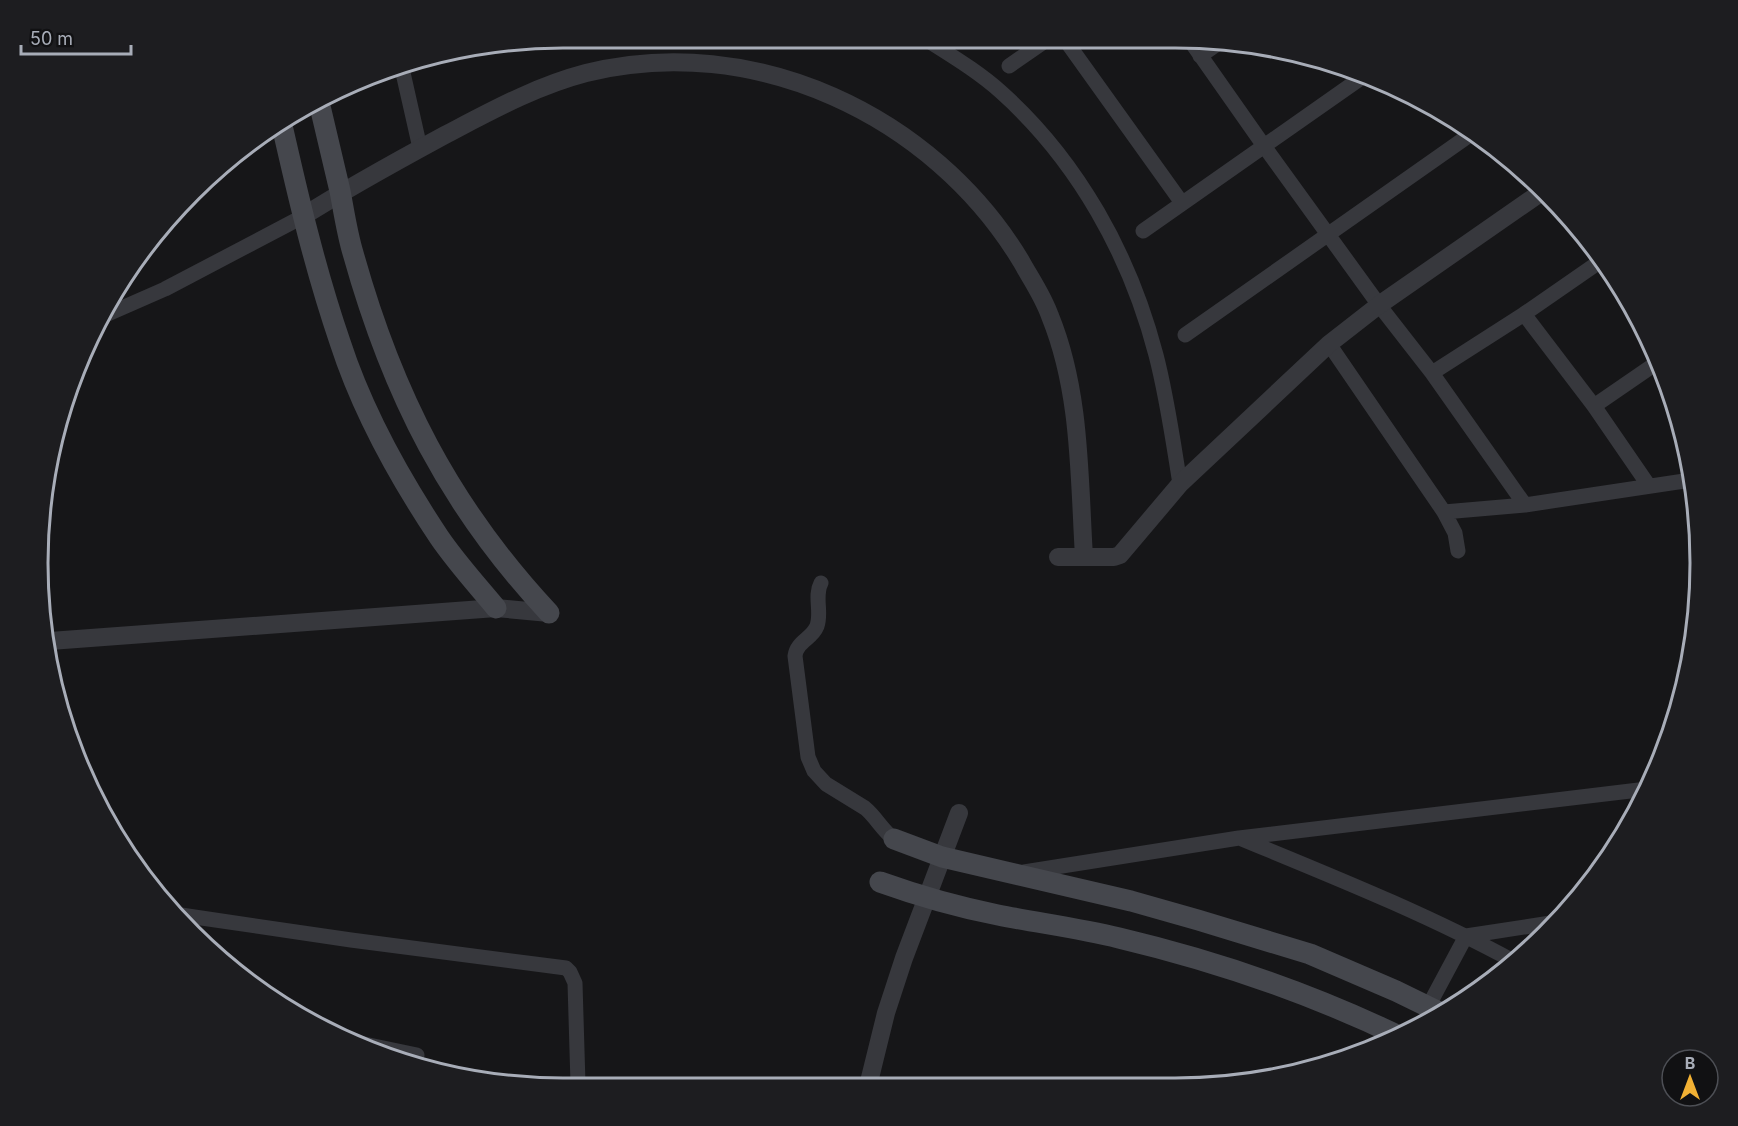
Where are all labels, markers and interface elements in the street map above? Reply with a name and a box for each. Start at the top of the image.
scale bar [21,18,130,56]
text: 50 m [30,28,73,49]
north arrow [1660,1048,1720,1108]
text: B [1685,1053,1695,1073]

